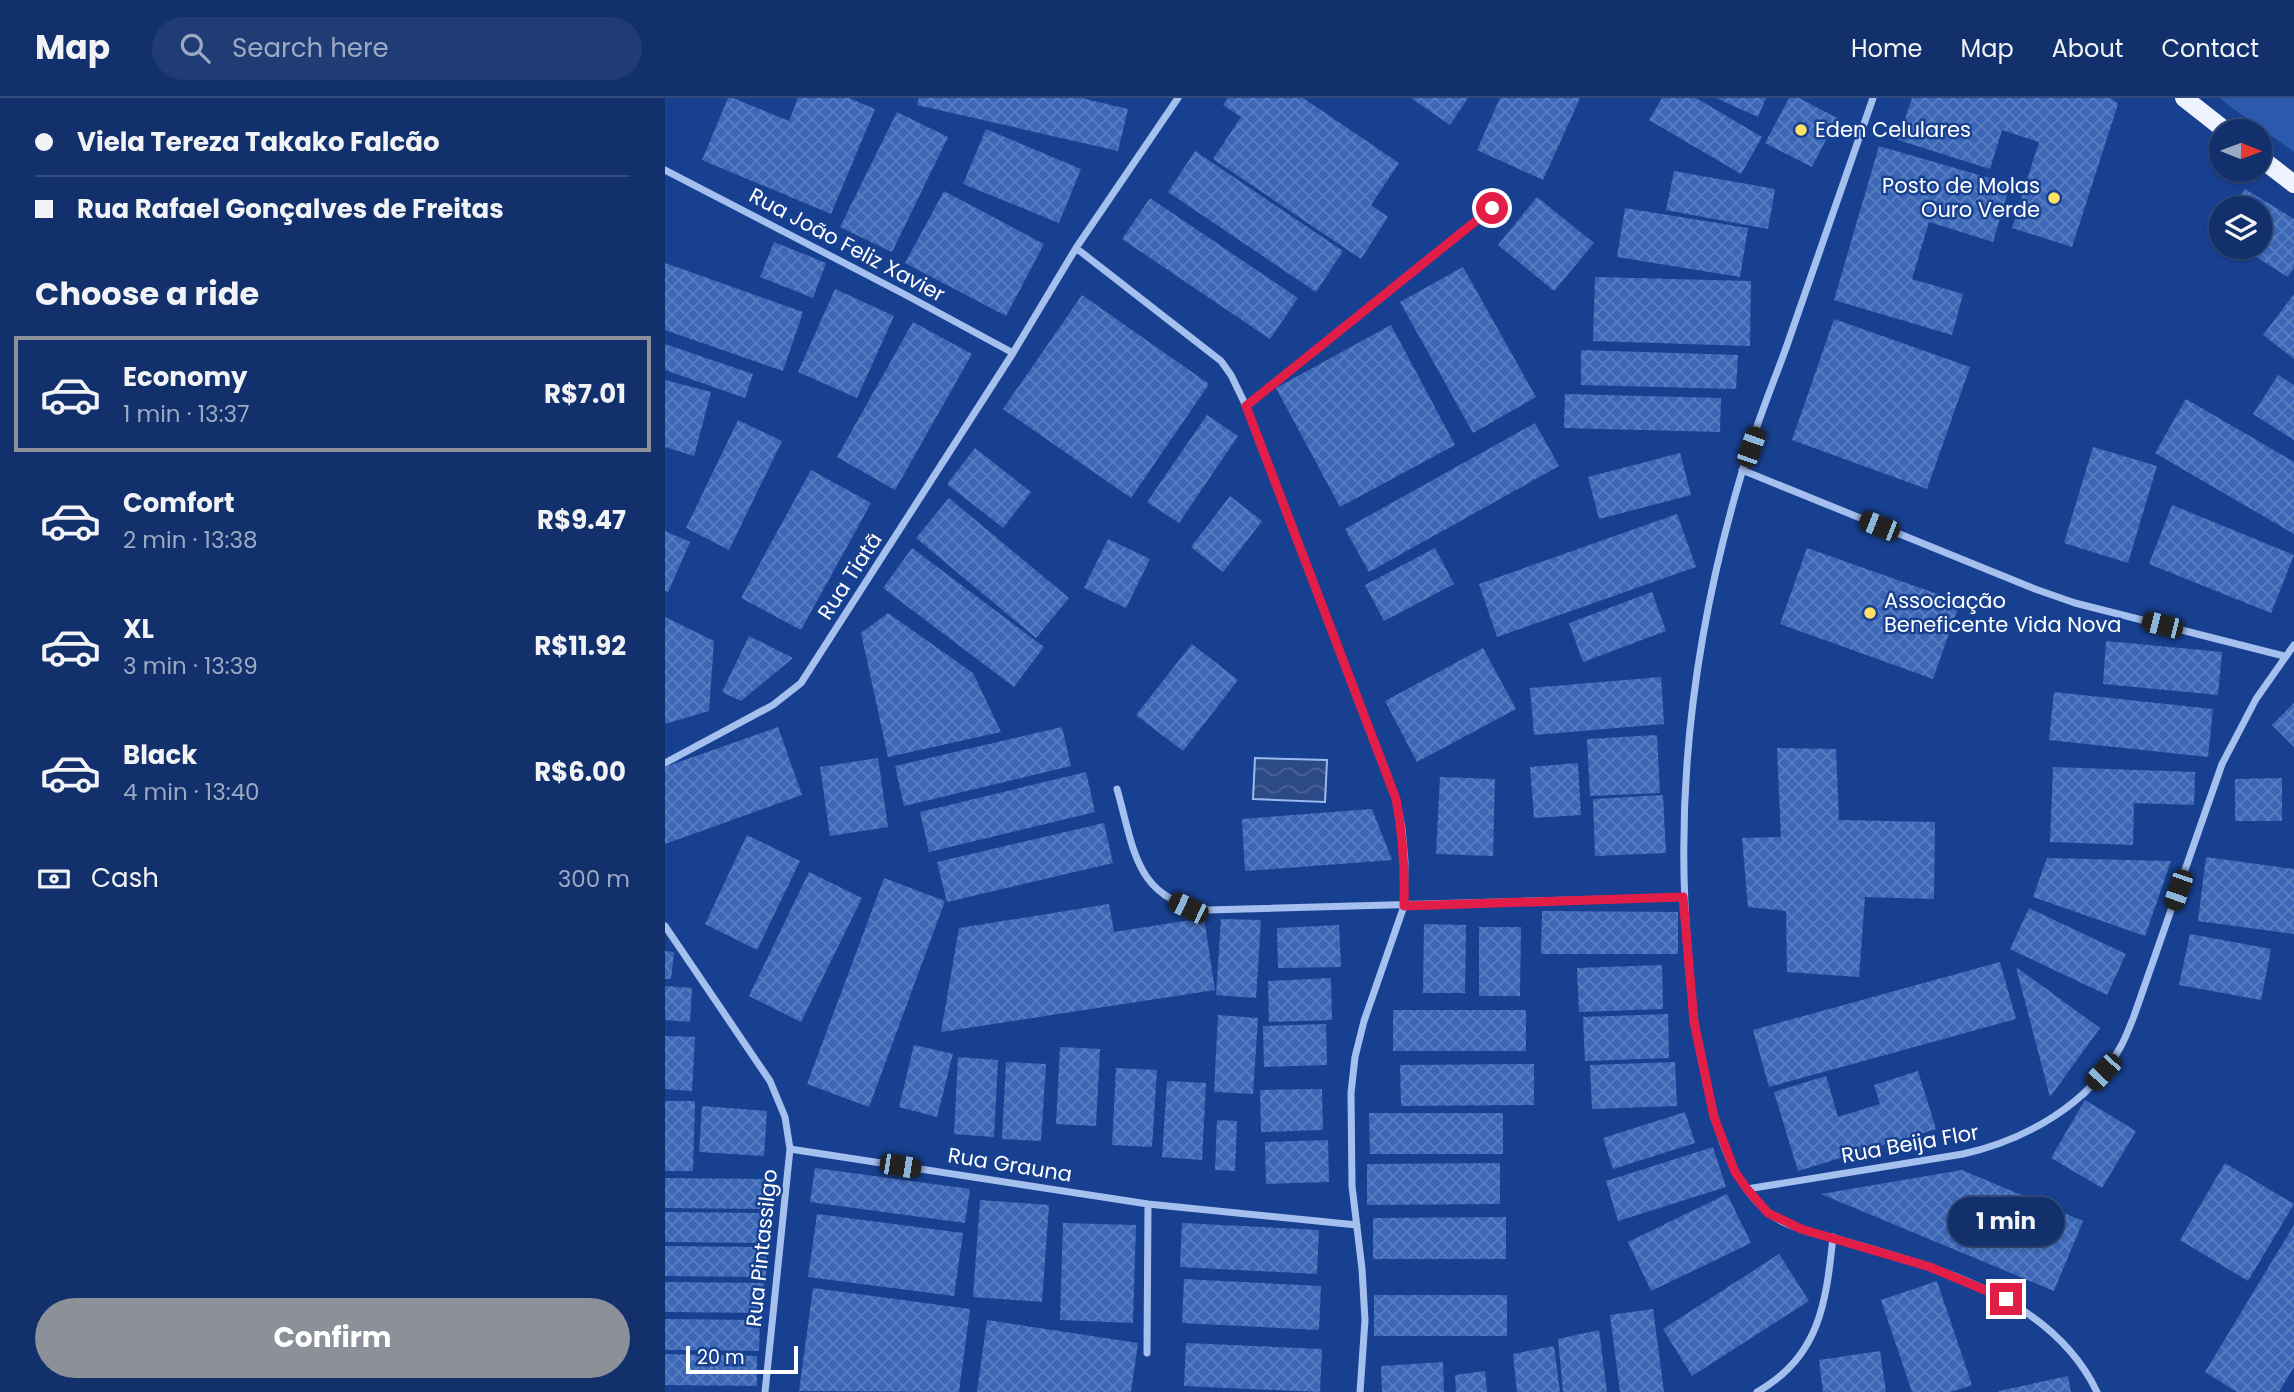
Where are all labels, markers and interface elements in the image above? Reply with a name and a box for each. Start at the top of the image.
search box [152,17,642,80]
text: Map [35,24,110,71]
icon: search [176,29,214,67]
text: Search here [232,30,389,66]
text: Home [1851,32,1923,65]
text: Map [1961,32,2014,65]
text: About [2052,32,2123,65]
text: Contact [2161,32,2259,65]
place label: Eden Celulares [1815,115,1971,144]
north arrow [2209,119,2271,182]
map controls [2209,119,2272,259]
marker: Eden Celulares [1793,122,1809,138]
text: Viela Tereza Takako Falcão [77,124,439,160]
place label: Posto de Molas Ouro Verde [1882,171,2040,224]
street label: Rua João Feliz Xavier [744,181,950,309]
marker: Posto de Molas Ouro Verde [2046,190,2062,206]
text: Rua Rafael Gonçalves de Freitas [77,191,504,227]
route start [1476,192,1508,224]
button: layers [2209,196,2272,259]
text: Choose a ride [35,271,259,316]
text: Economy [123,359,247,395]
icon: car [39,363,102,426]
text: R$7.01 [544,376,626,412]
text: 1 min · 13:37 [123,398,250,430]
car [1735,424,1768,470]
text: Comfort [123,485,235,521]
icon: car [39,489,102,552]
text: R$9.47 [537,502,626,538]
car [1856,508,1903,544]
text: 2 min · 13:38 [123,524,257,556]
street label: Rua Tiatã [811,526,889,625]
place label: Associação Beneficente Vida Nova [1884,586,2121,639]
marker: Associação Beneficente Vida Nova [1862,605,1878,621]
car [2140,610,2185,640]
text: XL [123,611,154,647]
icon: car [39,615,102,678]
text: R$11.92 [534,628,626,664]
text: 3 min · 13:39 [123,650,258,682]
text: Black [123,737,197,773]
icon: car [39,741,102,804]
text: R$6.00 [534,754,626,790]
text: 4 min · 13:40 [123,776,260,808]
icon: cash [35,860,73,898]
text: Cash [91,860,159,896]
text: 300 m [558,863,630,895]
car [2162,867,2195,913]
car [1165,889,1212,927]
car [2081,1049,2126,1095]
street label: Rua Beija Flor [1839,1117,1981,1170]
street label: Rua Grauna [946,1140,1074,1189]
car [878,1152,923,1180]
street label: Rua Pintassilgo [739,1168,784,1328]
callout: 1 min [1948,1198,2064,1246]
text: 1 min [1976,1205,2036,1237]
route end [1990,1283,2022,1315]
button: Confirm [35,1298,630,1378]
scale bar [686,1343,798,1375]
text: 20 m [697,1344,745,1371]

